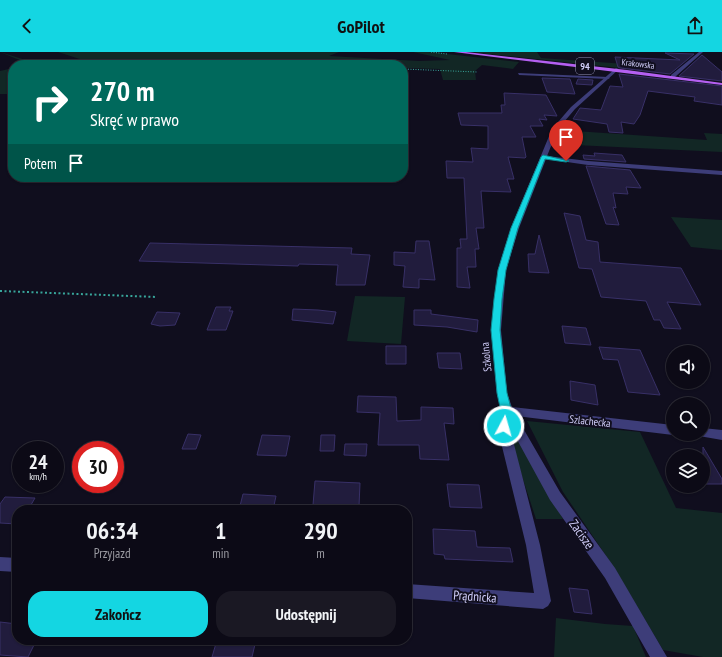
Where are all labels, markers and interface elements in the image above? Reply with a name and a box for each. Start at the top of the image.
icon: back [16,15,38,37]
text: GoPilot [337,15,385,38]
icon: share [684,15,706,37]
street label: Krakowska [621,56,655,71]
road number: 94 [576,58,594,74]
text: 270 m [90,72,154,109]
icon: right [24,76,76,128]
text: Skręć w prawo [90,108,179,131]
pin [549,120,583,161]
icon: arrive [555,126,577,148]
icon: arrive [65,152,87,174]
text: Potem [24,154,57,173]
street label: Szkolna [478,342,494,372]
map controls [666,345,710,493]
button: sound [666,345,710,389]
button: search [666,397,710,441]
position arrow [483,405,525,447]
street label: Szlachecka [569,412,611,430]
speed limit sign: 30 [72,441,124,493]
text: 24 [28,449,48,475]
button: layers [666,449,710,493]
text: km/h [29,470,47,483]
text: 06:34 [86,515,138,546]
text: 1 [215,515,226,546]
text: 290 [303,515,338,546]
street label: Zacisze [565,516,598,552]
text: Przyjazd [94,545,131,562]
text: min [212,545,229,562]
text: m [316,545,325,562]
street label: Prądnicka [453,587,497,606]
button: Zakończ [28,591,208,637]
button: Udostępnij [216,591,396,637]

